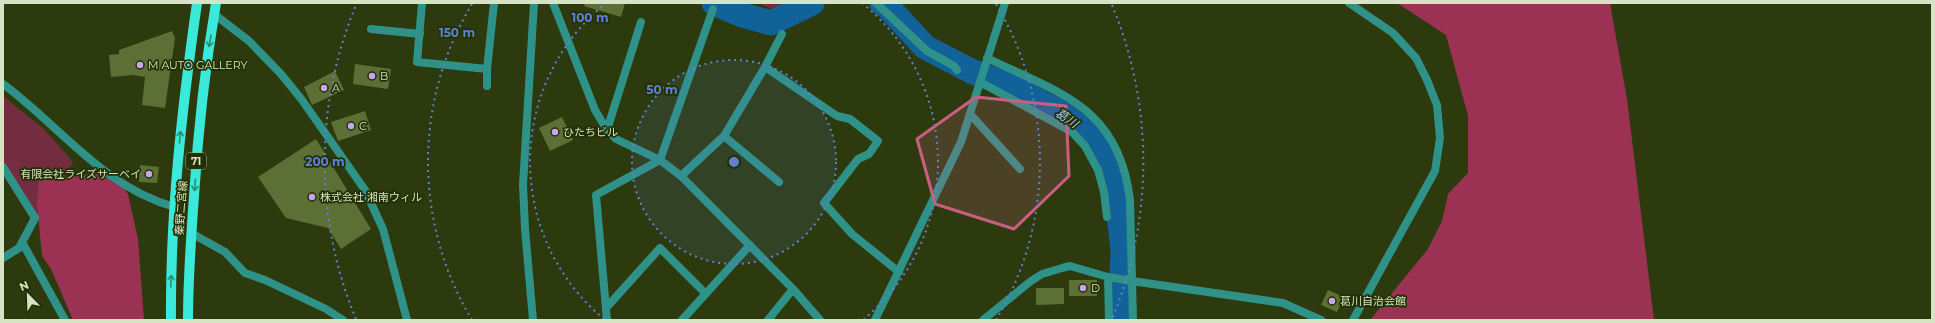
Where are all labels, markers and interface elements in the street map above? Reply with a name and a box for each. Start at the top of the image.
text: 100 m [572,10,608,25]
text: 150 m [439,25,475,40]
one-way arrow [205,35,213,48]
place label: M AUTO GALLERY [148,58,248,72]
marker: M AUTO GALLERY [135,60,145,70]
place label: B [380,69,388,83]
marker: B [367,71,377,81]
place label: A [332,81,340,95]
text: 50 m [646,82,678,97]
marker: A [319,83,329,93]
water label: 葛川 [1053,105,1083,132]
place label: C [359,119,367,133]
marker: C [346,121,356,131]
place label: ひたちビル [563,125,618,139]
marker: ひたちビル [550,127,560,137]
one-way arrow [177,131,184,144]
road number: 71 [186,153,206,169]
text: 200 m [305,154,345,169]
centre of rings [727,155,741,169]
place label: 有限会社ライズサーベイ [20,167,141,181]
marker: 有限会社ライズサーベイ [144,169,154,179]
one-way arrow [191,178,198,191]
street label: 秦野二宮線 [172,180,190,236]
place label: 株式会社 湘南ウィル [320,190,422,204]
marker: 株式会社 湘南ウィル [307,192,317,202]
north arrow [8,275,48,315]
one-way arrow [168,275,175,288]
text: N [17,278,31,294]
place label: D [1091,281,1100,295]
marker: D [1078,283,1088,293]
place label: 葛川自治会館 [1340,294,1406,308]
marker: 葛川自治会館 [1327,296,1337,306]

